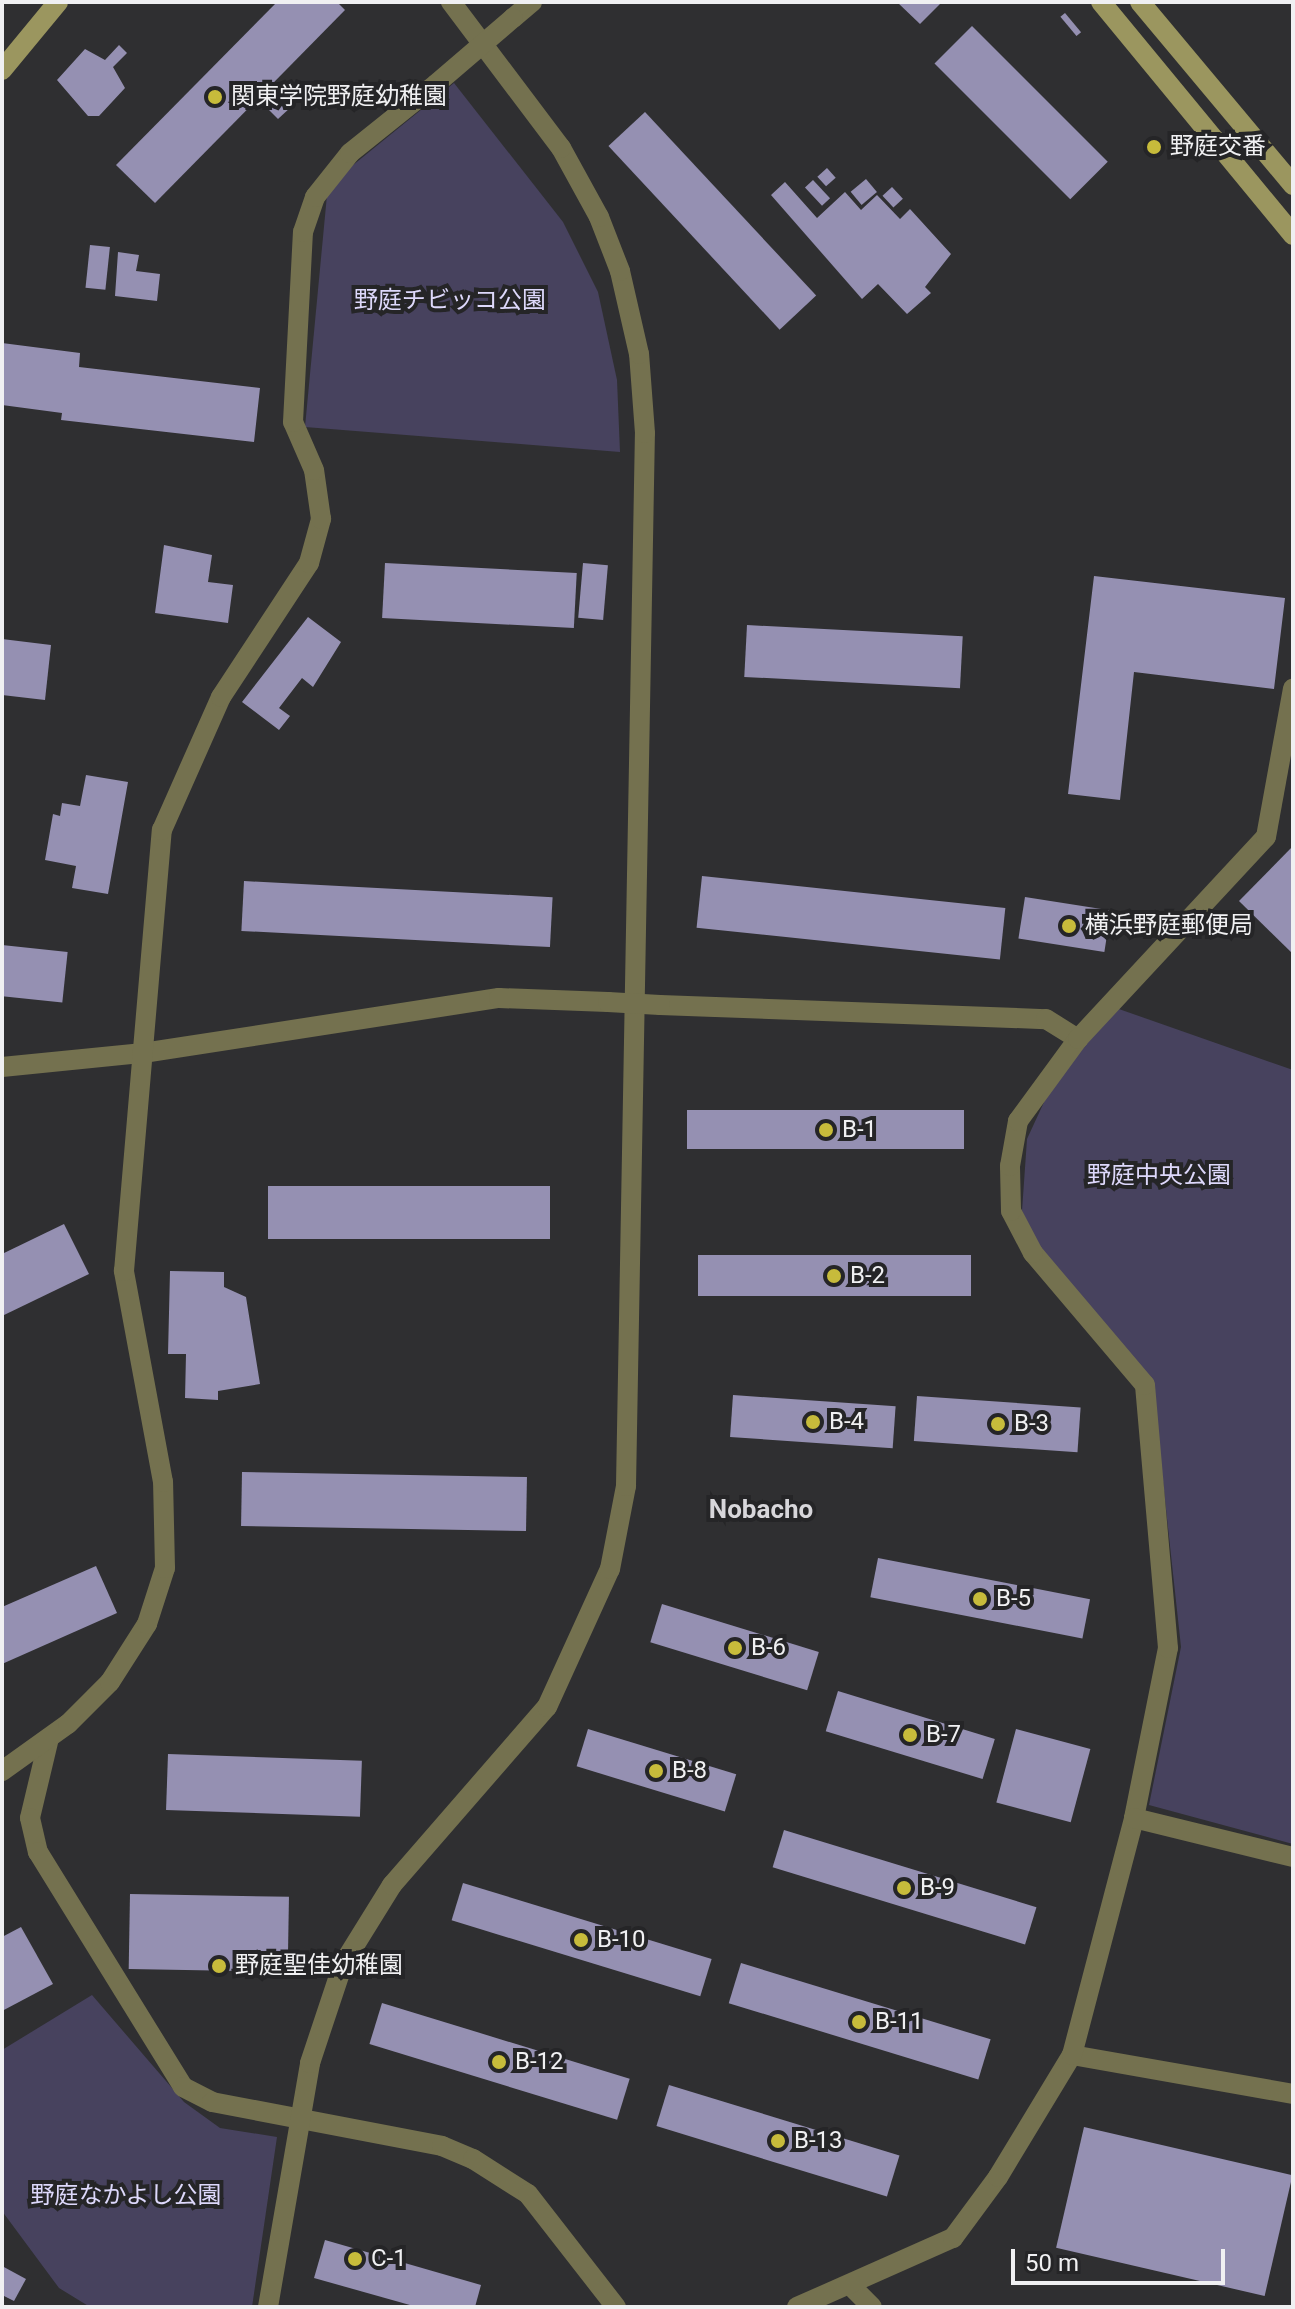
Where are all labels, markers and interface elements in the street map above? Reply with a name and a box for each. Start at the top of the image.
place label: 関東学院野庭幼稚園 [231,83,447,111]
marker: 関東学院野庭幼稚園 [206,88,224,106]
place label: 野庭交番 [1170,133,1266,161]
marker: 野庭交番 [1145,138,1163,156]
park label: 野庭チビッコ公園 [354,287,546,315]
place label: 横浜野庭郵便局 [1085,912,1253,940]
marker: 横浜野庭郵便局 [1060,917,1078,935]
place label: B-1 [842,1116,877,1144]
marker: B-1 [817,1121,835,1139]
park label: 野庭中央公園 [1087,1162,1231,1190]
place label: B-2 [850,1262,885,1290]
marker: B-2 [825,1267,843,1285]
place label: B-4 [829,1408,864,1436]
place label: B-3 [1014,1410,1049,1438]
marker: B-4 [804,1413,822,1431]
marker: B-3 [989,1415,1007,1433]
district label: Nobacho [709,1494,813,1526]
place label: B-5 [996,1585,1031,1613]
marker: B-5 [971,1590,989,1608]
place label: B-6 [751,1634,786,1662]
marker: B-6 [726,1639,744,1657]
place label: B-7 [926,1721,961,1749]
marker: B-7 [901,1726,919,1744]
place label: B-8 [672,1757,707,1785]
marker: B-8 [647,1762,665,1780]
place label: B-9 [920,1874,955,1902]
marker: B-9 [895,1879,913,1897]
place label: B-10 [597,1926,646,1954]
marker: B-10 [572,1931,590,1949]
place label: 野庭聖佳幼稚園 [235,1952,403,1980]
marker: 野庭聖佳幼稚園 [210,1957,228,1975]
place label: B-11 [875,2008,924,2036]
marker: B-11 [850,2013,868,2031]
place label: B-12 [515,2048,564,2076]
marker: B-12 [490,2053,508,2071]
place label: B-13 [794,2127,843,2155]
marker: B-13 [769,2132,787,2150]
park label: 野庭なかよし公園 [30,2182,222,2210]
scale bar [1015,2233,1229,2283]
place label: C-1 [371,2245,407,2273]
text: 50 m [1025,2249,1079,2277]
marker: C-1 [346,2250,364,2268]

